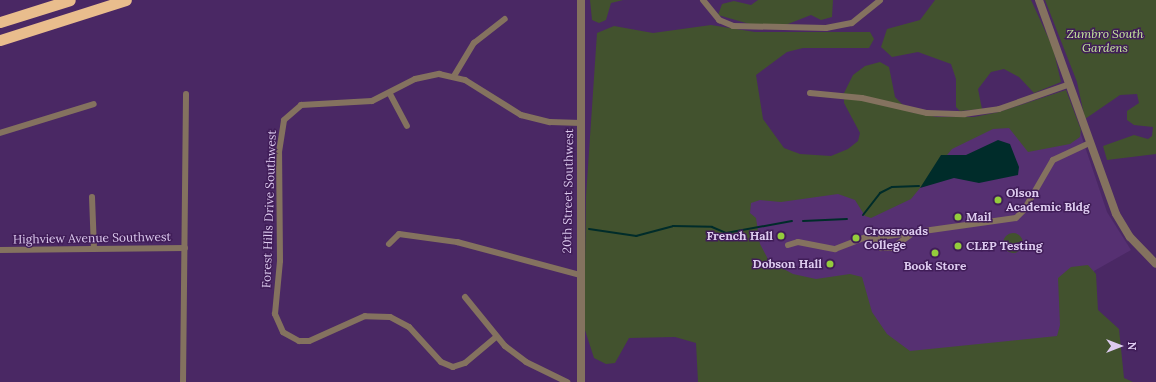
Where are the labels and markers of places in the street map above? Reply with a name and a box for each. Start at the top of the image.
place label: Olson Academic Bldg [1006,186,1090,214]
marker: Olson Academic Bldg [993,195,1003,205]
place label: Mail [966,210,992,224]
marker: Mail [953,212,963,222]
place label: Crossroads College [864,224,928,252]
place label: French Hall [706,229,773,243]
marker: French Hall [776,231,786,241]
marker: Crossroads College [851,233,861,243]
place label: CLEP Testing [966,239,1042,253]
marker: CLEP Testing [953,241,963,251]
marker: Book Store [930,248,940,258]
place label: Dobson Hall [753,257,822,271]
marker: Dobson Hall [825,259,835,269]
place label: Book Store [904,259,966,273]

